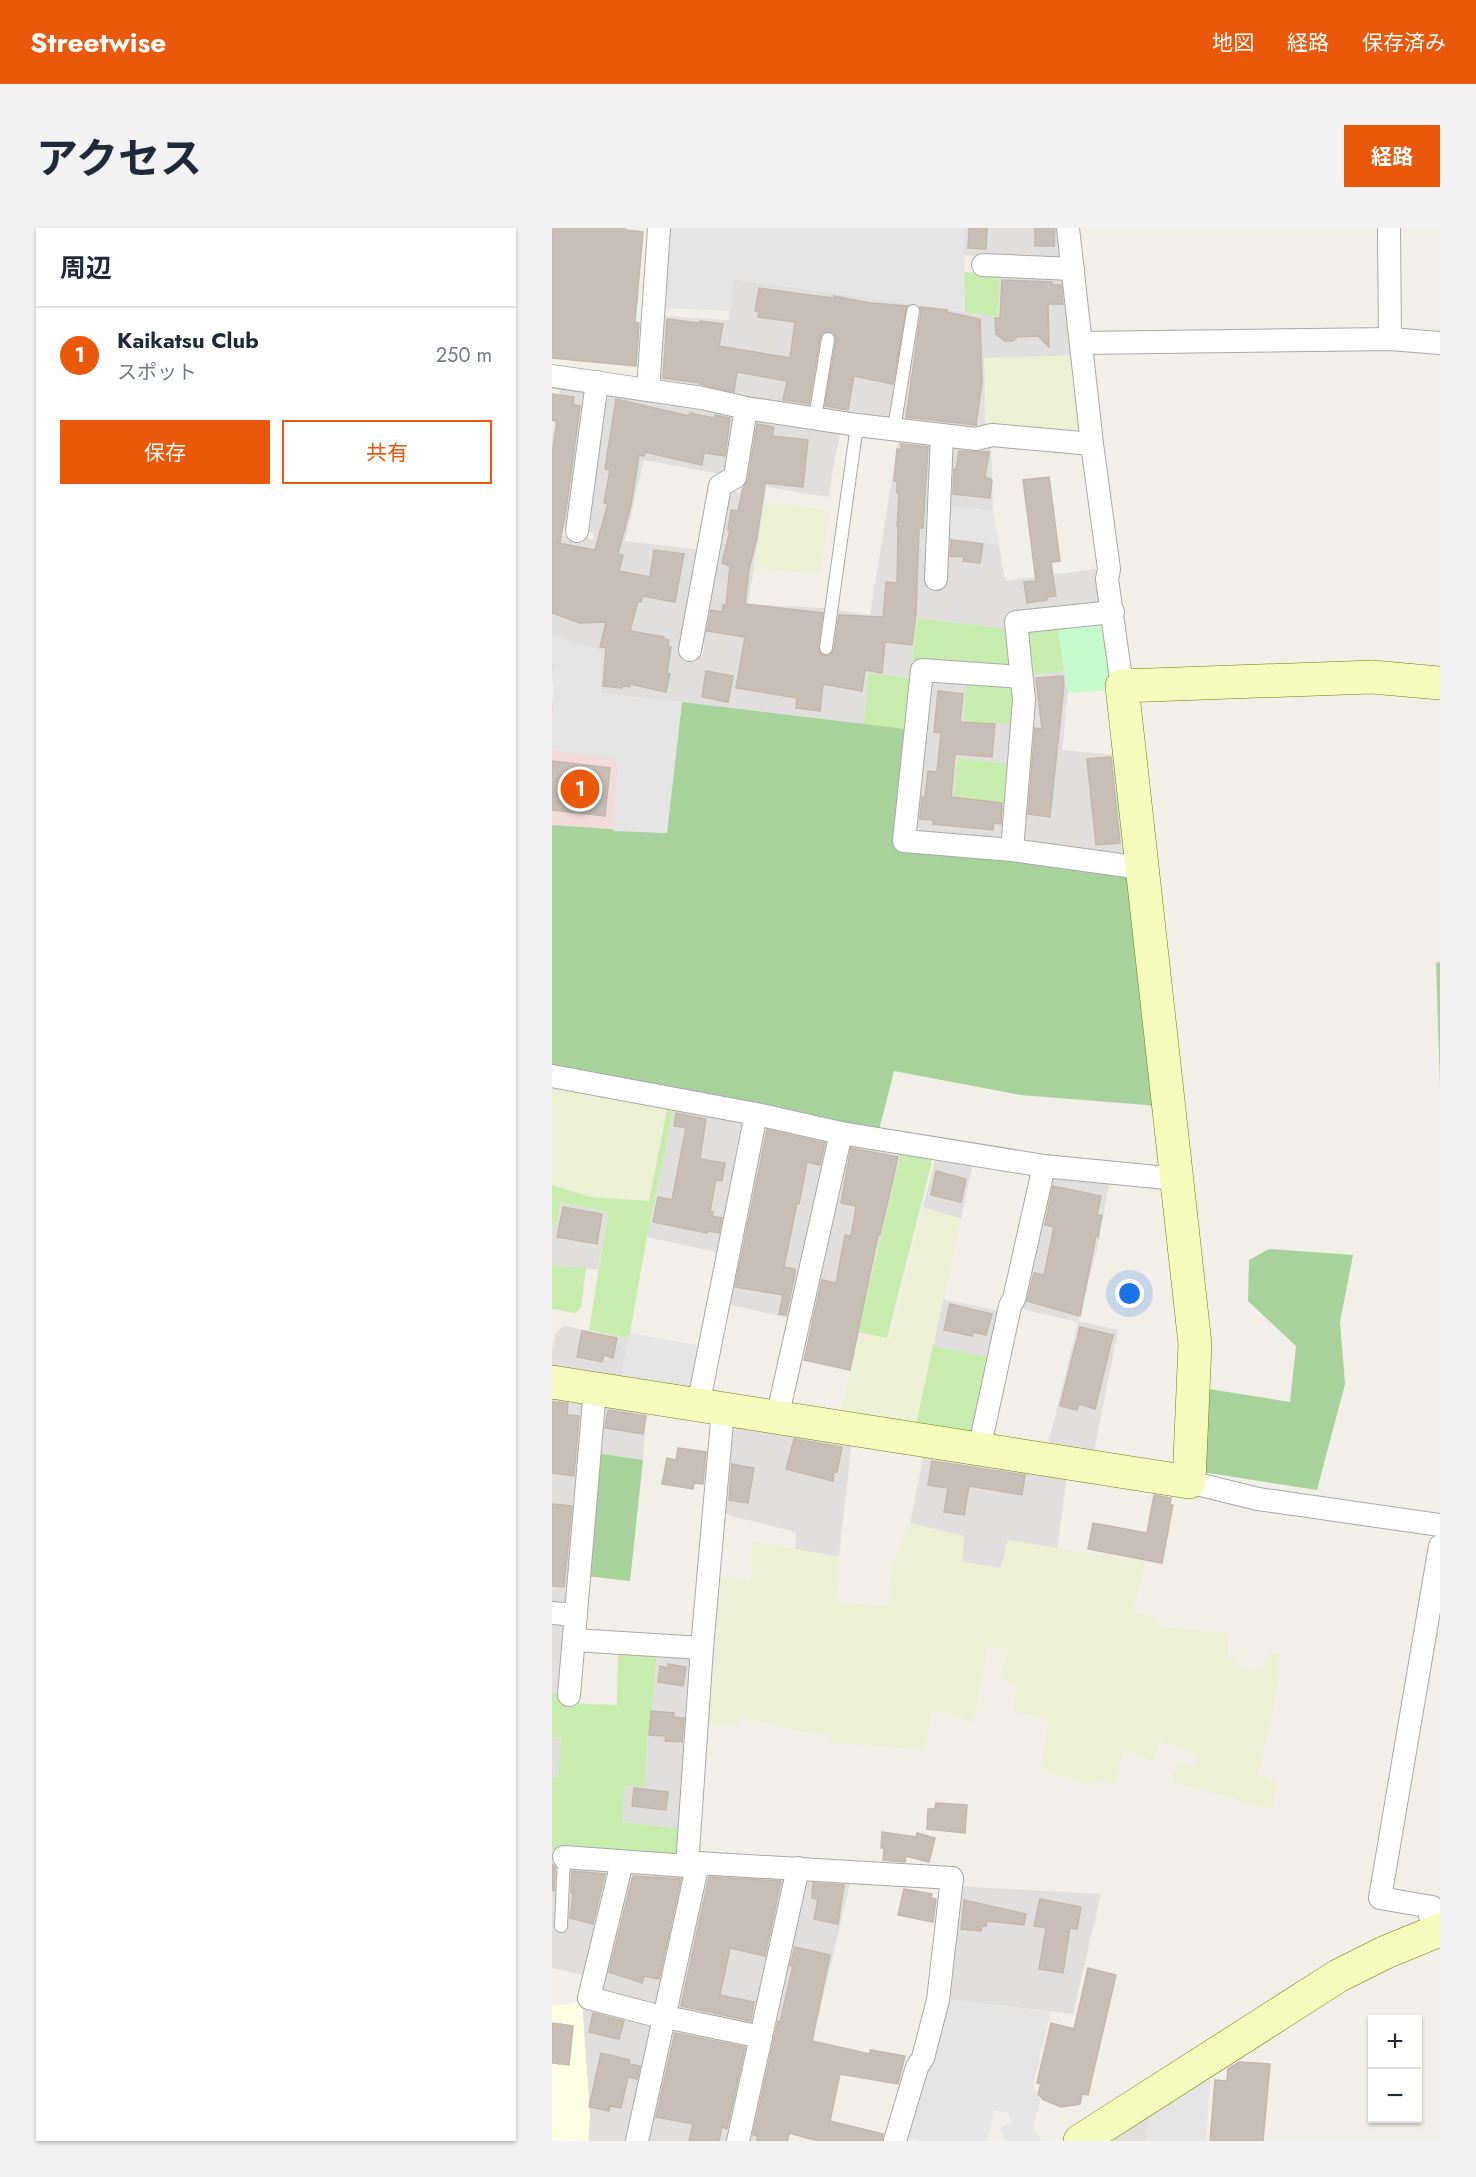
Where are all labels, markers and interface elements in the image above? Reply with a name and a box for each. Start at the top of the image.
text: Streetwise [30,22,166,63]
text: 地図 [1212,28,1254,58]
text: 経路 [1287,28,1329,58]
text: 保存済み [1362,28,1446,58]
button: 経路 [1344,125,1440,187]
text: アクセス [36,128,202,189]
text: 周辺 [60,249,112,287]
text: Kaikatsu Club [117,324,259,356]
text: 1 [74,341,85,370]
text: 250 m [436,341,492,370]
text: スポット [117,358,197,387]
button: 保存 [60,420,270,484]
button: 共有 [282,420,492,484]
pin: 1 [561,766,600,812]
your location [1115,1279,1144,1308]
map controls [1368,2015,1422,2123]
button: + [1368,2015,1422,2069]
button: − [1368,2069,1422,2123]

